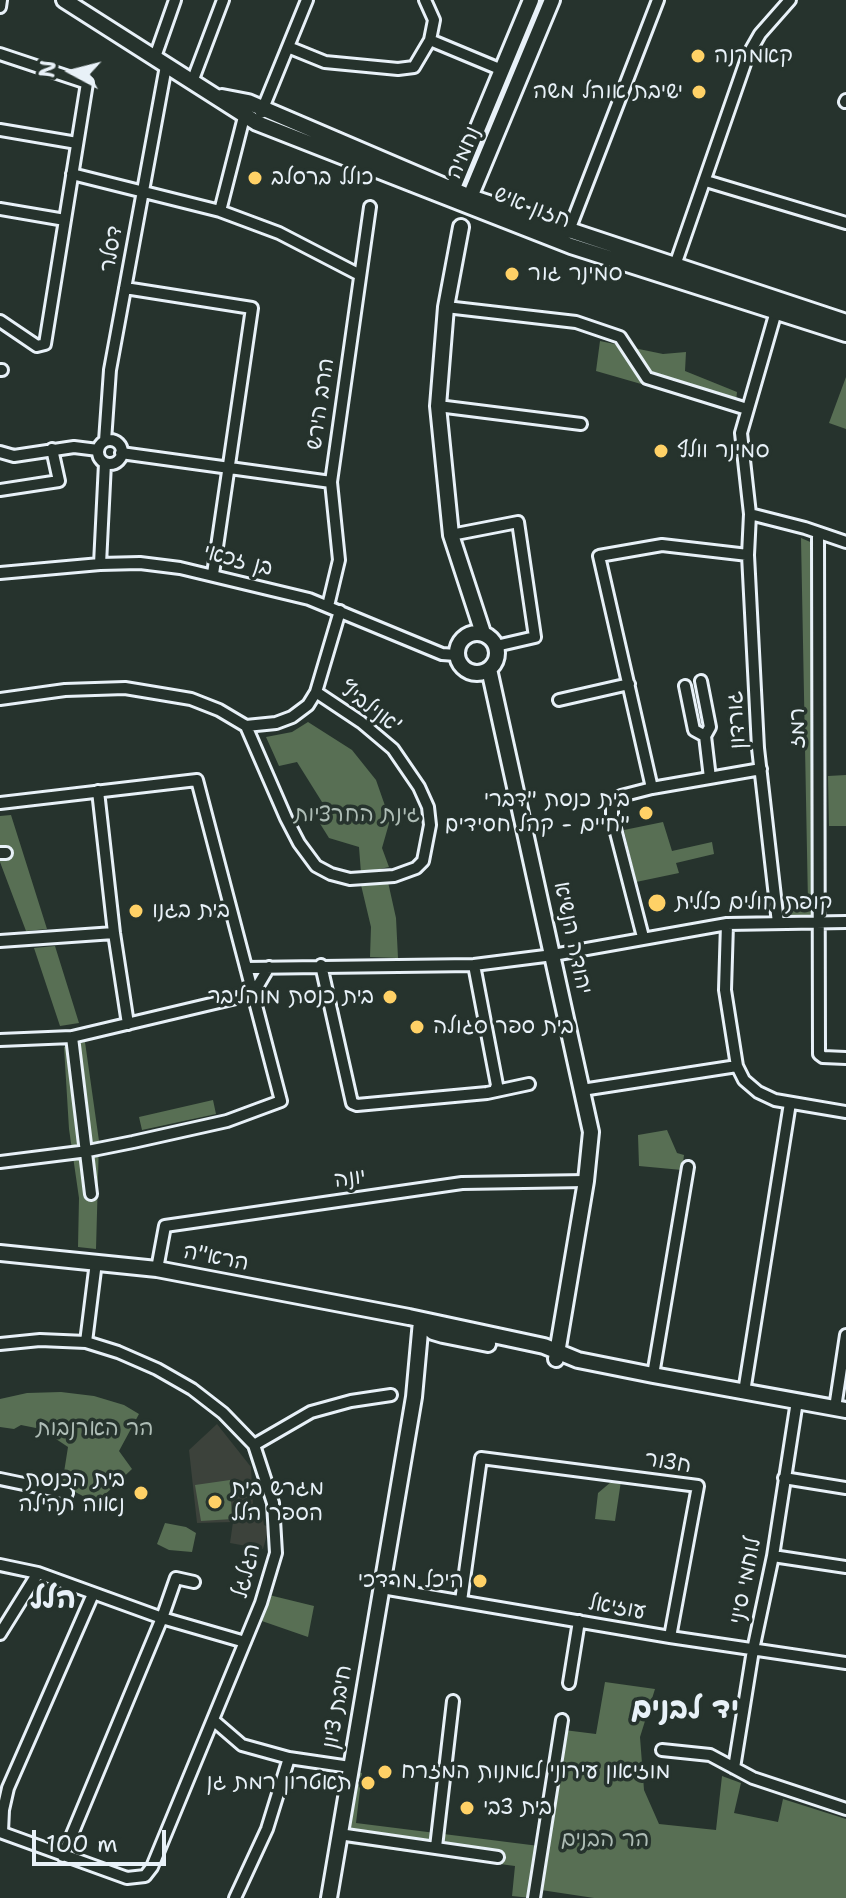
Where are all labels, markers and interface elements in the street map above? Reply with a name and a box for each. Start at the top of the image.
north arrow [32,32,112,112]
place label: קאמרנה [714,43,793,69]
marker: קאמרנה [689,47,707,65]
text: N [32,59,63,79]
place label: ישיבת אוהל משה [533,79,683,105]
marker: ישיבת אוהל משה [690,83,708,101]
street label: נחמיה [441,123,487,183]
place label: כולל ברסלב [271,165,373,191]
marker: כולל ברסלב [246,169,264,187]
street label: חזון איש [490,181,574,235]
street label: דסלר [95,224,129,274]
place label: סמינר גור [528,261,623,287]
marker: סמינר גור [503,265,521,283]
street label: הרב הירש [301,356,341,452]
place label: סמינר וולף [677,438,770,464]
marker: סמינר וולף [652,442,670,460]
street label: בן זכאי [201,540,275,582]
street label: אנילביץ' [334,676,406,740]
street label: גורדון [722,690,752,750]
street label: רמז [785,708,811,748]
place label: בית כנסת "דברי חיים - קהל חסידים" [445,787,630,838]
park label: גינת החרציות [294,802,420,828]
marker: בית כנסת "דברי חיים - קהל חסידים" [637,804,655,822]
street label: יהודה הנשיא [547,879,597,997]
place label: קופת חולים כללית [675,890,832,916]
marker: קופת חולים כללית [646,892,668,914]
place label: בית בגנו [152,898,230,924]
marker: בית בגנו [127,902,145,920]
place label: בית כנסת מוהליבר [208,984,374,1010]
marker: בית כנסת מוהליבר [381,988,399,1006]
place label: בית ספר סגולה [433,1014,574,1040]
marker: בית ספר סגולה [408,1018,426,1036]
street label: יונה [332,1164,368,1194]
street label: הרא"ה [181,1239,251,1277]
park label: הר הארנבות [36,1416,154,1442]
street label: חצור [643,1446,693,1480]
place label: בית הכנסת נאוה תהילה [19,1467,125,1518]
place label: מגרש בית הספר הלל [231,1476,324,1528]
marker: בית הכנסת נאוה תהילה [132,1484,150,1502]
marker: מגרש בית הספר הלל [206,1493,224,1511]
street label: לוחמי סיני [725,1535,767,1627]
street label: הגלגל [228,1541,266,1601]
place label: היכל מרדכי [358,1568,464,1594]
marker: היכל מרדכי [471,1572,489,1590]
district label: הלל [30,1582,76,1618]
street label: עוזיאל [586,1590,648,1626]
street label: חיבת ציון [318,1663,358,1751]
district label: יד לבנים [631,1692,739,1728]
place label: מוזיאון עירוני לאמנות המזרח [401,1759,670,1785]
marker: מוזיאון עירוני לאמנות המזרח [376,1763,394,1781]
place label: תאטרון רמת גן [206,1770,352,1796]
marker: תאטרון רמת גן [359,1774,377,1792]
place label: בית צבי [483,1795,552,1821]
marker: בית צבי [458,1799,476,1817]
scale bar [36,1814,170,1864]
park label: הר הבנים [561,1827,649,1853]
text: 100 m [46,1828,118,1860]

